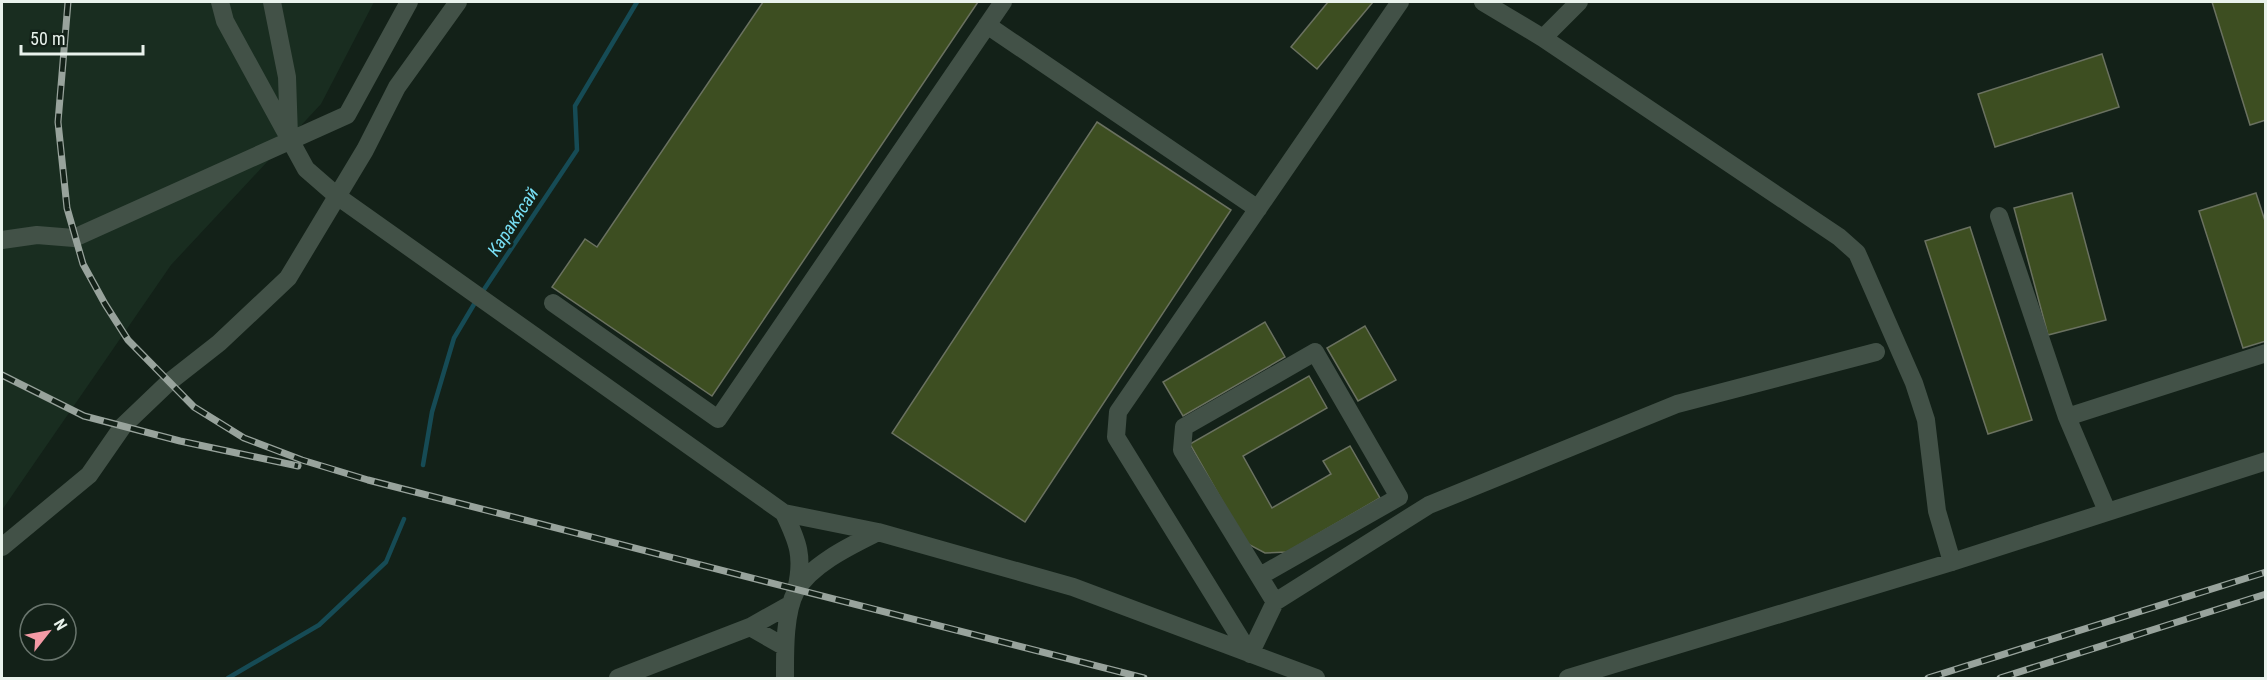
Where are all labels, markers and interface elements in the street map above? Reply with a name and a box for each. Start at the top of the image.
scale bar [21,18,142,56]
text: 50 m [30,28,65,49]
water label: Каракясай [483,184,542,260]
north arrow [18,602,78,662]
text: N [50,615,71,634]

